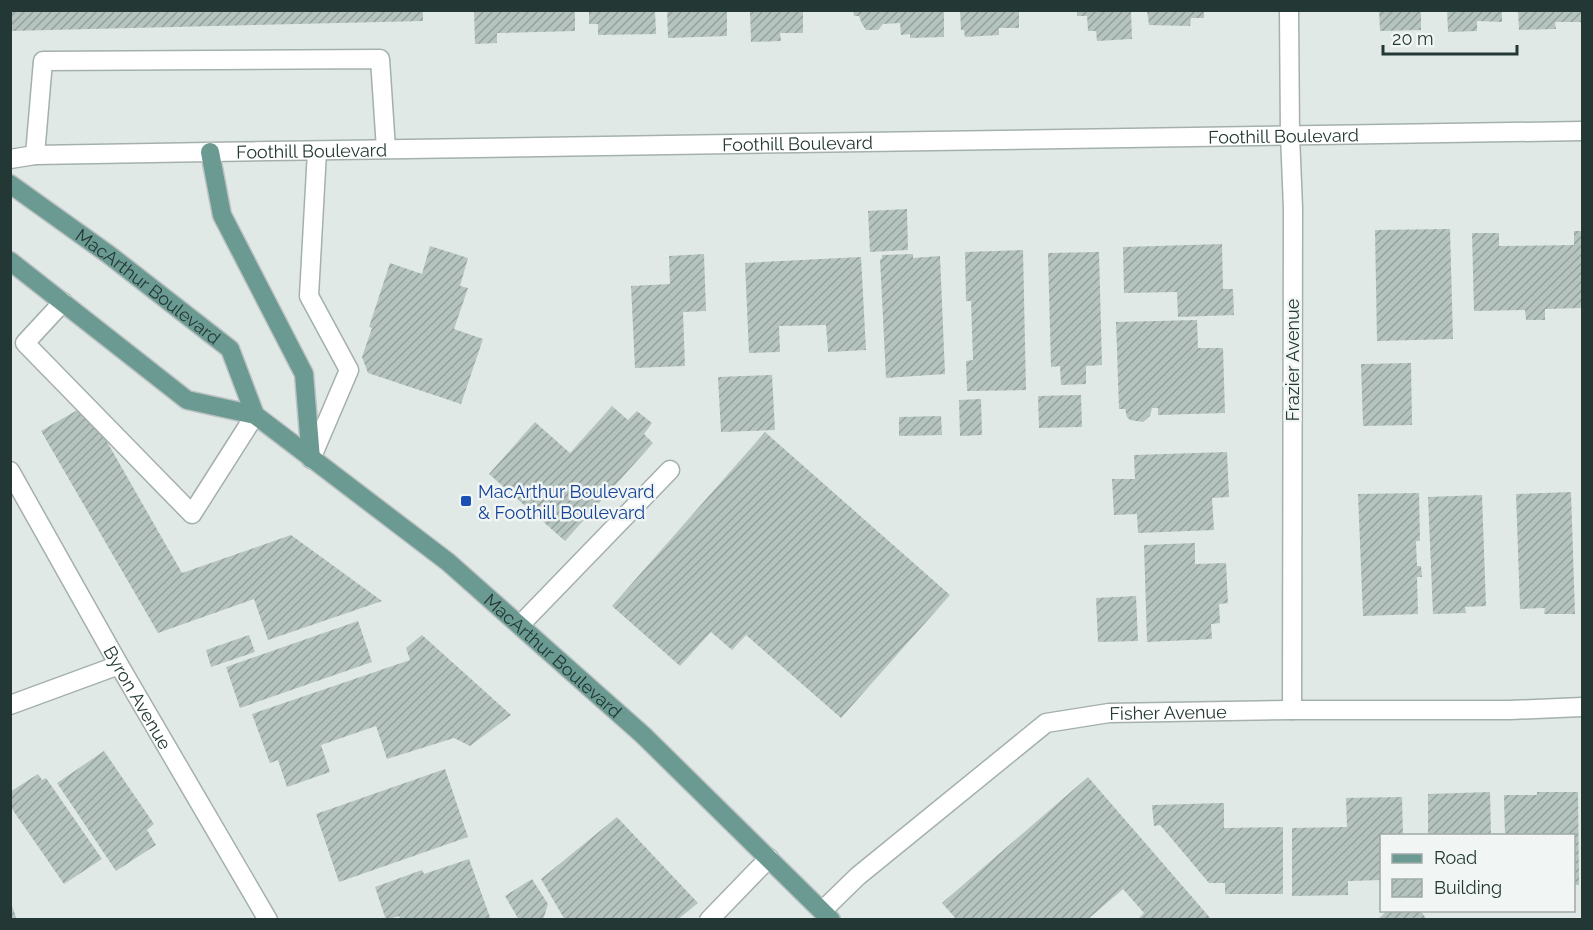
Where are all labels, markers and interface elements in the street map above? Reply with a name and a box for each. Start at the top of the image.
scale bar [1383,18,1516,56]
text: 20 m [1392,28,1434,49]
street label: Foothill Boulevard [1208,124,1359,147]
street label: Foothill Boulevard [722,131,873,155]
street label: Foothill Boulevard [236,139,387,162]
street label: MacArthur Boulevard [72,224,225,348]
street label: Frazier Avenue [1282,298,1303,421]
place label: MacArthur Boulevard & Foothill Boulevard [478,481,655,523]
marker: MacArthur Boulevard & Foothill Boulevard [459,494,473,508]
street label: MacArthur Boulevard [480,589,626,722]
street label: Byron Avenue [100,642,176,753]
street label: Fisher Avenue [1109,701,1227,723]
legend [1380,834,1575,912]
text: Road [1434,847,1477,868]
text: Building [1434,877,1502,898]

